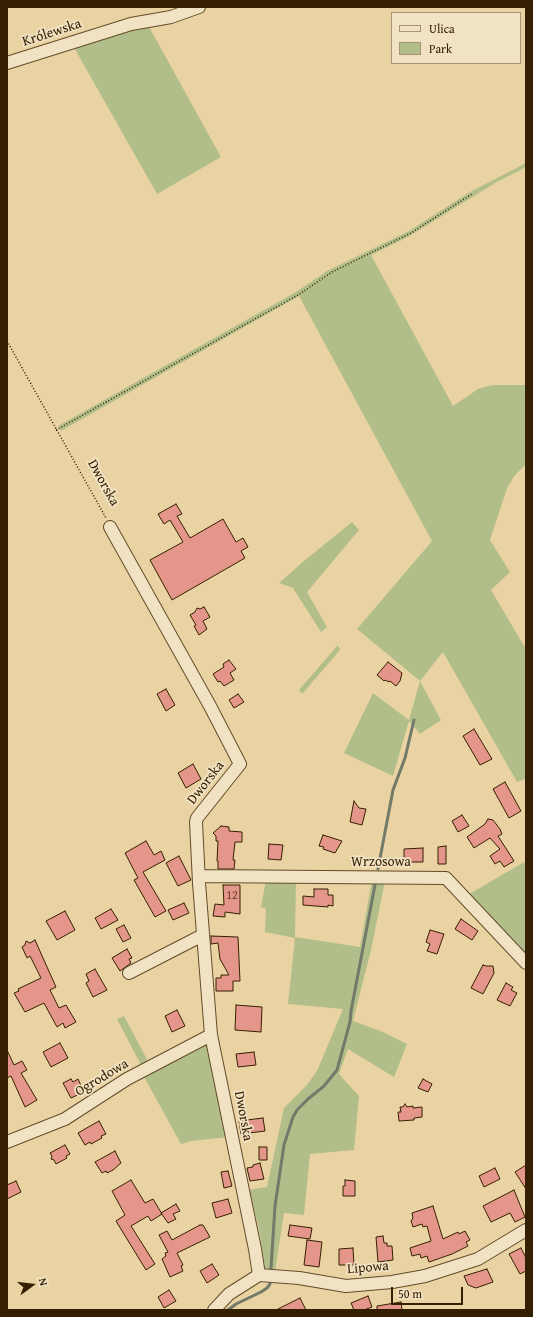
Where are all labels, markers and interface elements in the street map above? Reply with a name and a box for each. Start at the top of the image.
legend [391,12,521,64]
street label: Królewska [20,16,84,50]
text: Ulica [429,20,455,37]
text: Park [429,40,452,57]
street label: Dworska [83,457,123,509]
street label: Dworska [184,758,228,808]
street label: Wrzosowa [351,854,411,870]
house number: 12 [226,889,238,903]
street label: Ogrodowa [72,1056,132,1100]
street label: Dworska [230,1090,256,1142]
street label: Lipowa [347,1258,389,1278]
north arrow [12,1265,52,1305]
text: N [35,1276,52,1288]
scale bar [393,1279,465,1305]
text: 50 m [398,1285,422,1302]

